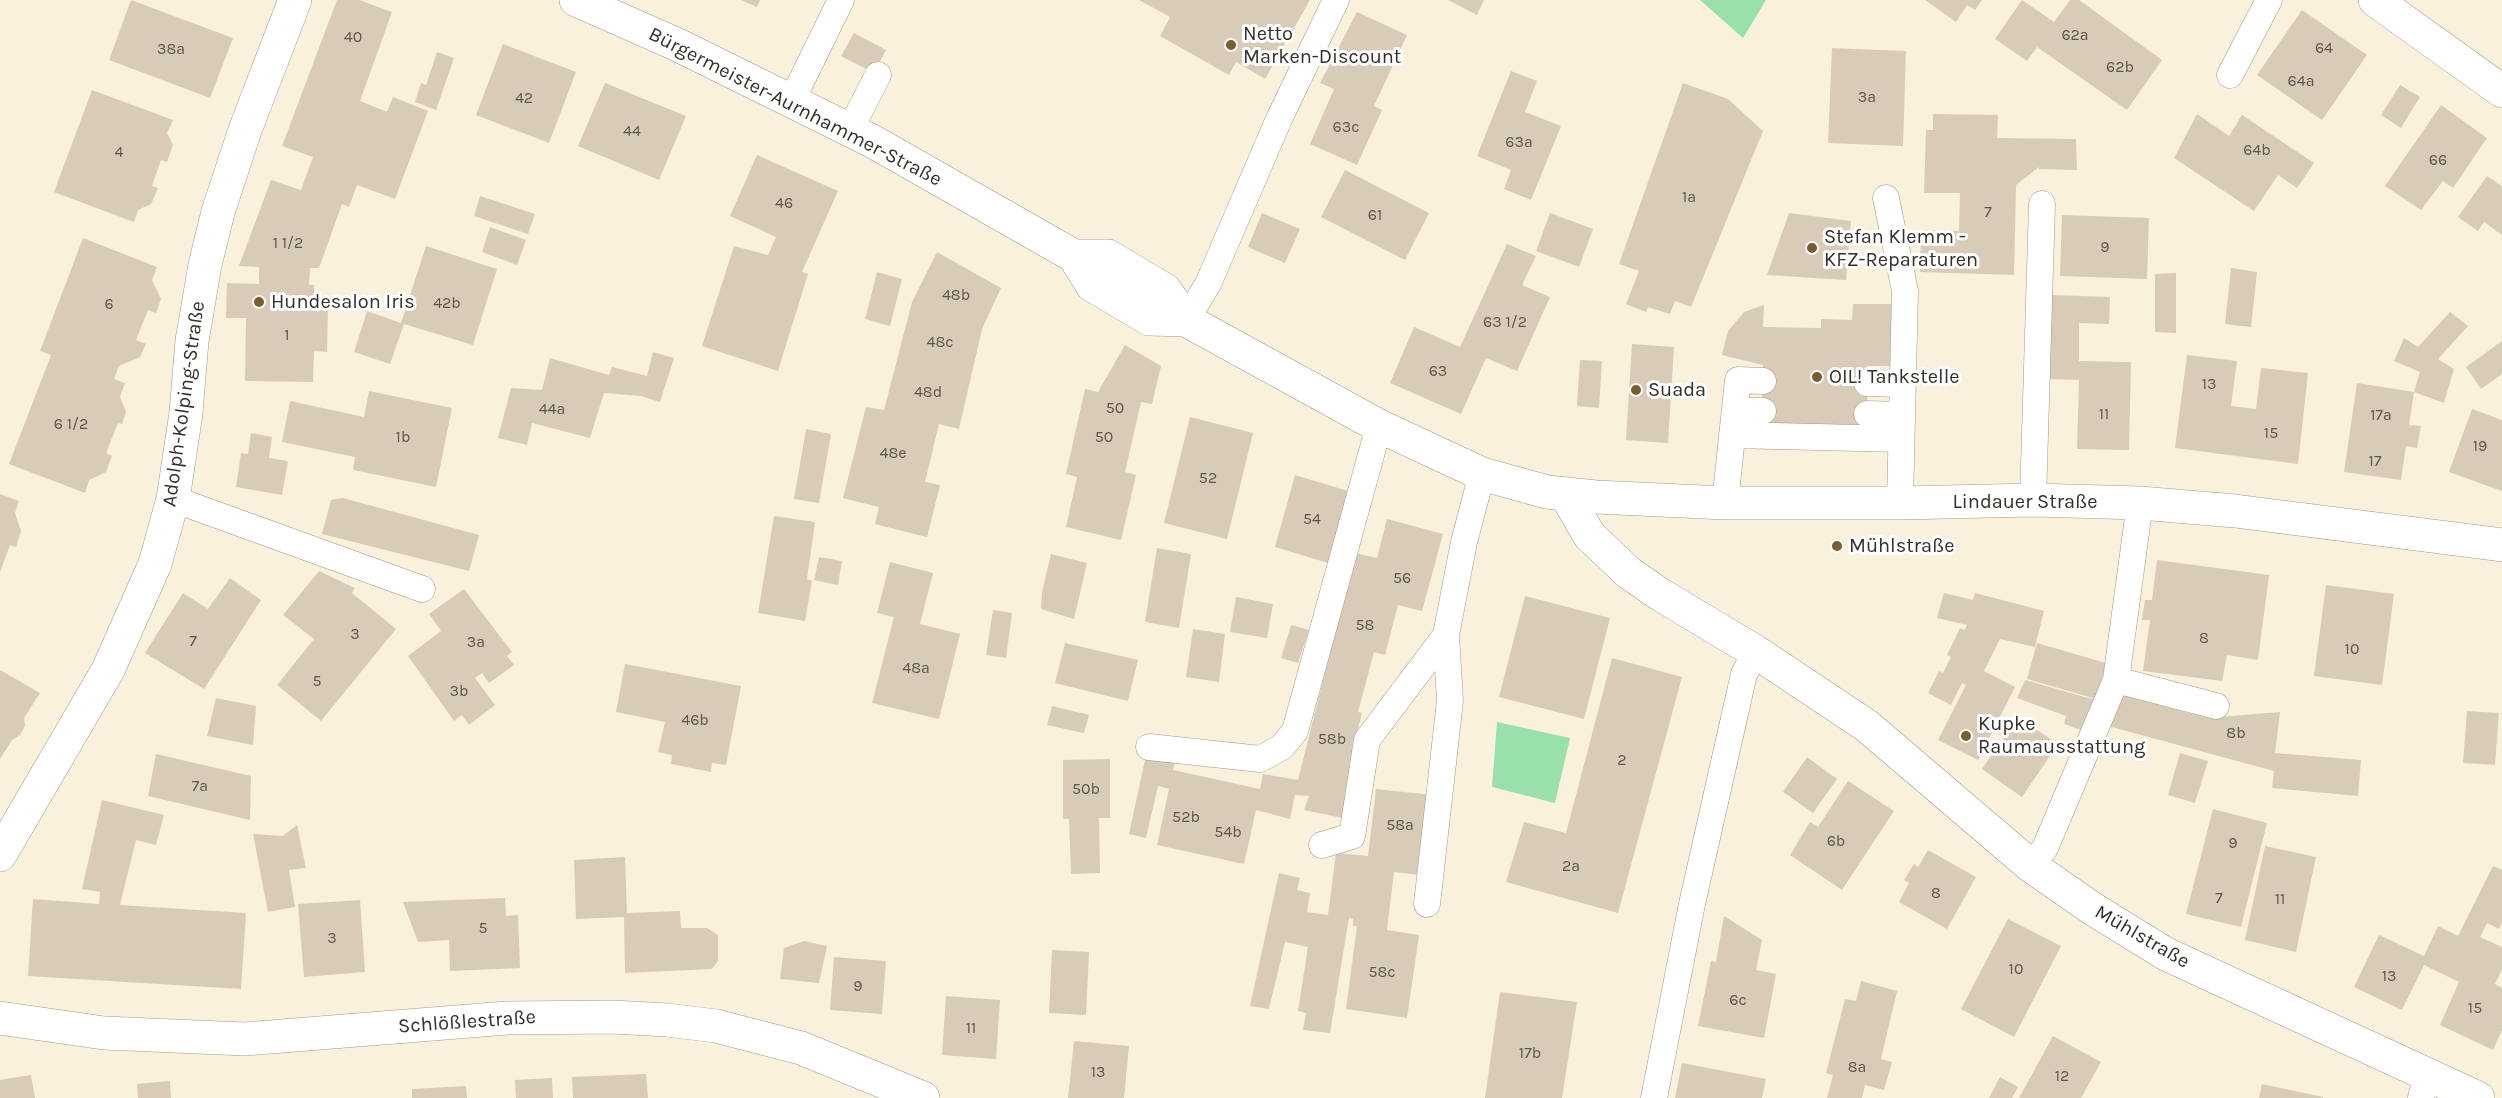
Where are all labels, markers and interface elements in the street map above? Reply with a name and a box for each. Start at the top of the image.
street label: Bürgermeister-Aurnhammer-Straße [644,22,946,192]
place label: Netto Marken-Discount [1243,22,1401,69]
house number: 62a [2061,25,2089,45]
house number: 40 [344,27,362,47]
marker: Netto Marken-Discount [1224,38,1238,52]
house number: 64 [2315,38,2333,58]
house number: 38a [157,39,185,59]
house number: 62b [2106,57,2134,77]
house number: 64a [2288,71,2314,91]
house number: 3a [1858,87,1876,107]
house number: 42 [515,88,533,108]
house number: 63c [1333,117,1359,137]
house number: 44 [623,121,641,141]
house number: 63a [1505,132,1533,152]
house number: 64b [2243,140,2271,160]
house number: 4 [115,142,123,162]
house number: 66 [2429,150,2447,170]
house number: 1a [1682,187,1696,207]
house number: 46 [775,193,793,213]
house number: 7 [1984,202,1992,222]
house number: 61 [1368,205,1382,225]
place label: Stefan Klemm - KFZ-Reparaturen [1824,225,1978,272]
house number: 1 1/2 [273,233,303,253]
house number: 9 [2100,237,2110,257]
marker: Stefan Klemm - KFZ-Reparaturen [1805,241,1819,255]
house number: 48b [942,285,970,305]
place label: Hundesalon Iris [271,290,415,314]
house number: 42b [433,293,461,313]
house number: 6 [104,294,114,314]
marker: Hundesalon Iris [252,295,266,309]
street label: Adolph-Kolping-Straße [158,300,210,508]
house number: 63 1/2 [1483,312,1527,332]
house number: 1 [284,325,290,345]
house number: 48c [926,332,954,352]
house number: 63 [1429,361,1447,381]
place label: OIL! Tankstelle [1829,365,1960,389]
marker: OIL! Tankstelle [1810,370,1824,384]
house number: 13 [2202,374,2216,394]
place label: Suada [1648,378,1706,402]
house number: 48d [914,382,942,402]
marker: Suada [1629,383,1643,397]
house number: 50 [1106,398,1124,418]
house number: 44a [539,399,565,419]
house number: 11 [2099,404,2109,424]
house number: 17a [2370,405,2392,425]
house number: 6 1/2 [54,414,88,434]
house number: 15 [2264,423,2278,443]
house number: 1b [396,427,410,447]
house number: 50 [1095,427,1113,447]
house number: 19 [2473,436,2487,456]
house number: 48e [880,443,906,463]
house number: 17 [2369,451,2381,471]
house number: 52 [1199,468,1217,488]
street label: Lindauer Straße [1953,490,2097,514]
house number: 54 [1303,509,1321,529]
place label: Mühlstraße [1849,534,1955,558]
marker: Mühlstraße [1830,539,1844,553]
house number: 56 [1393,568,1411,588]
house number: 58 [1356,615,1374,635]
house number: 3 [350,624,360,644]
house number: 8 [2199,628,2209,648]
house number: 7 [189,631,197,651]
house number: 3a [467,632,485,652]
house number: 10 [2345,639,2359,659]
house number: 48a [902,658,930,678]
house number: 5 [312,671,322,691]
house number: 3b [450,681,468,701]
house number: 46b [681,710,709,730]
place label: Kupke Raumausstattung [1978,712,2145,759]
house number: 8b [2226,723,2246,743]
house number: 58b [1318,729,1346,749]
marker: Kupke Raumausstattung [1959,729,1973,743]
house number: 2 [1617,750,1627,770]
house number: 7a [192,776,208,796]
house number: 50b [1072,779,1100,799]
house number: 52b [1172,807,1200,827]
house number: 58a [1386,815,1414,835]
house number: 54b [1214,822,1242,842]
house number: 6b [1827,831,1845,851]
house number: 9 [2228,833,2238,853]
house number: 2a [1562,856,1580,876]
house number: 8 [1931,883,1941,903]
house number: 7 [2215,888,2223,908]
house number: 11 [2275,889,2285,909]
street label: Mühlstraße [2090,900,2194,974]
house number: 5 [478,918,488,938]
house number: 3 [327,928,337,948]
house number: 10 [2009,959,2023,979]
house number: 58c [1368,962,1396,982]
house number: 13 [2382,966,2396,986]
house number: 9 [853,976,863,996]
house number: 6c [1729,990,1747,1010]
house number: 15 [2468,998,2482,1018]
street label: Schlößlestraße [397,1005,537,1039]
house number: 11 [966,1018,976,1038]
house number: 17b [1519,1043,1541,1063]
house number: 8a [1848,1057,1866,1077]
house number: 13 [1091,1062,1105,1082]
house number: 12 [2055,1066,2069,1086]

